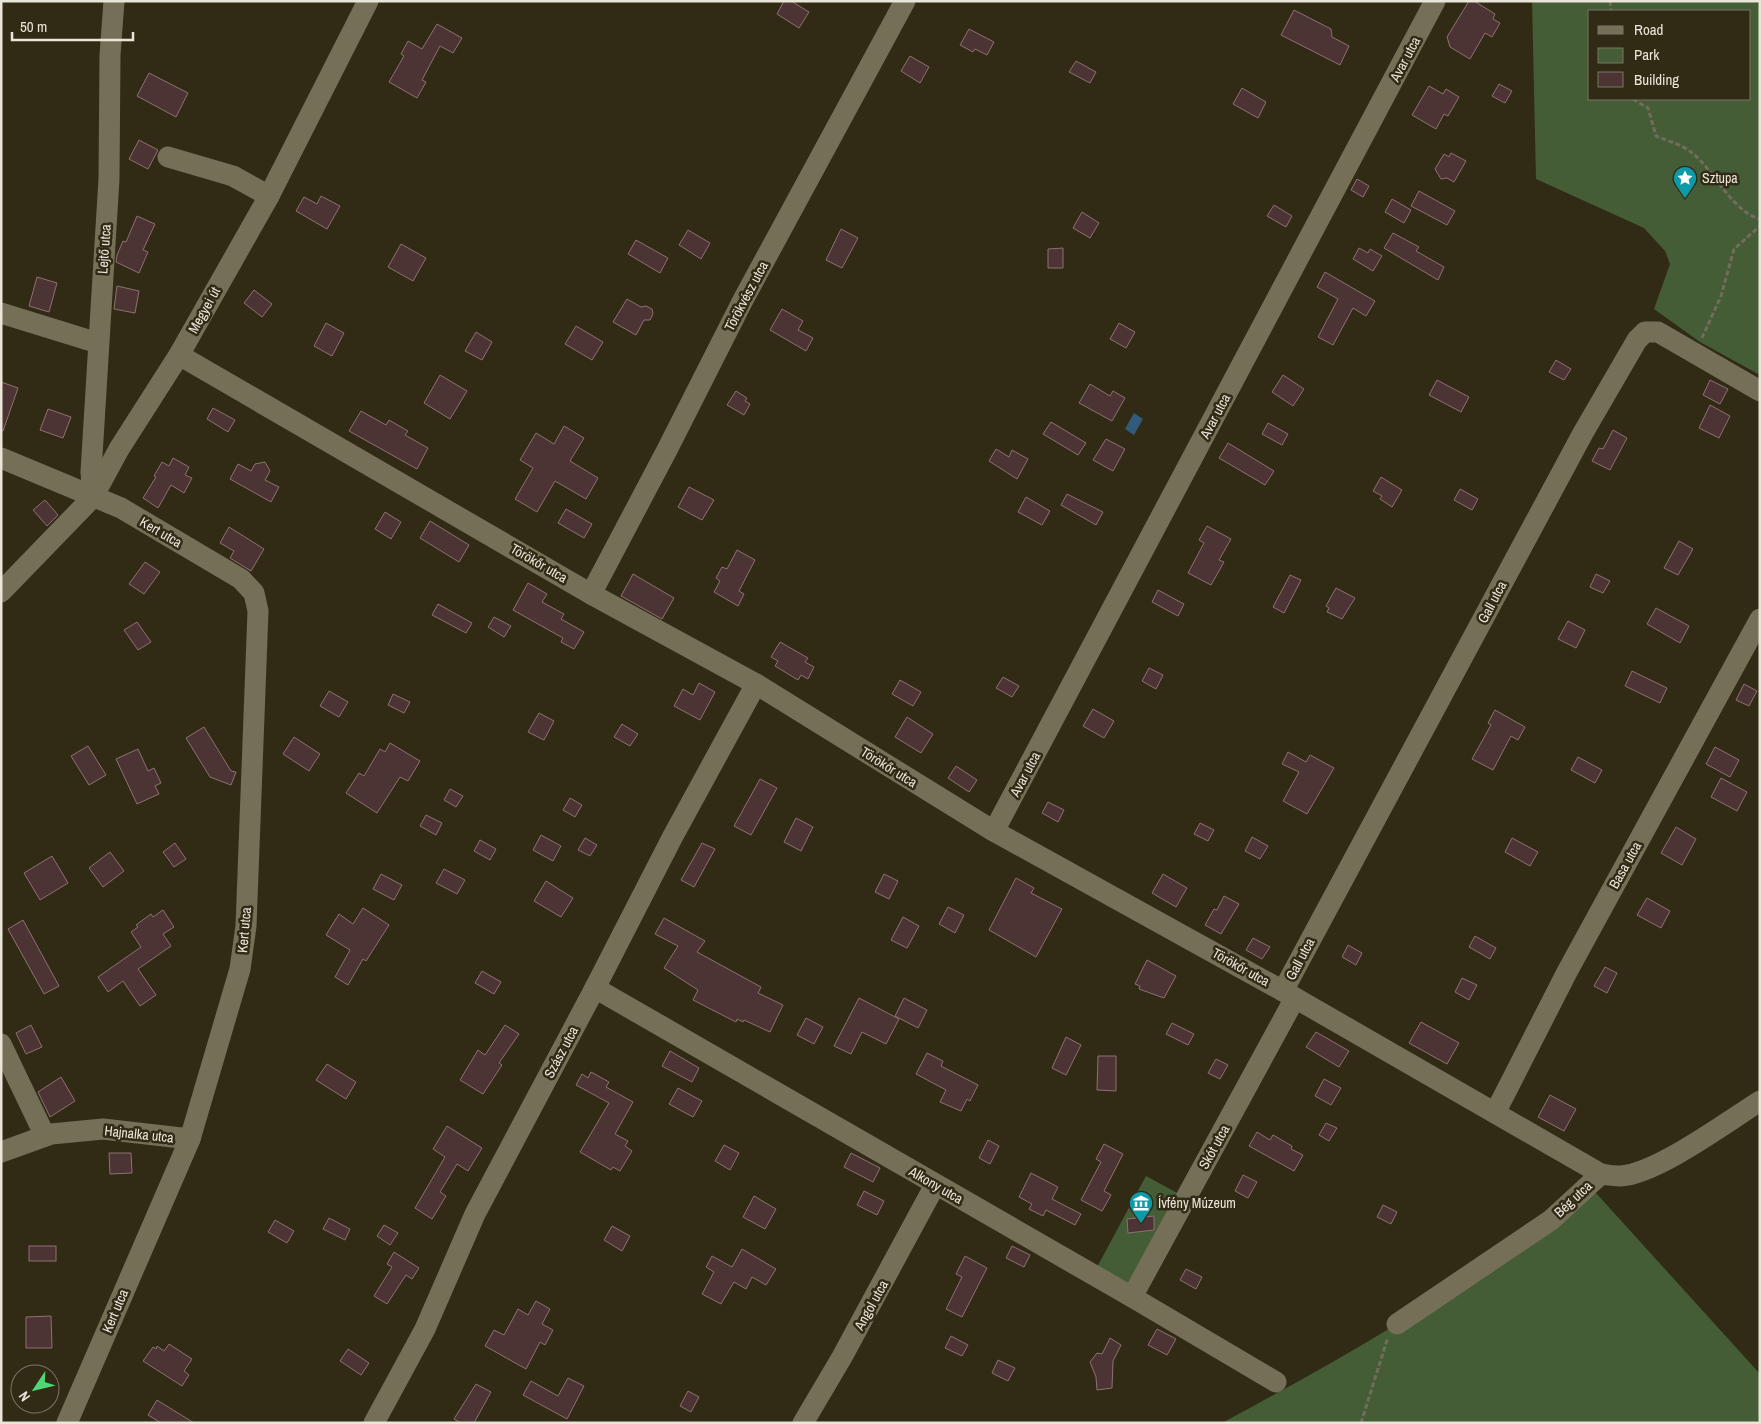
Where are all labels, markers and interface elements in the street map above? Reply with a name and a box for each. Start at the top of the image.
scale bar [12,10,134,42]
legend [1588,10,1751,100]
text: 50 m [20,16,47,37]
text: Road [1634,19,1663,40]
street label: Avar utca [1385,33,1425,85]
text: Park [1634,44,1660,65]
text: Building [1634,69,1679,90]
place icon: Sztupa [1672,165,1698,199]
place label: Sztupa [1702,169,1738,187]
street label: Lejtő utca [93,223,115,274]
street label: Törökvész utca [720,257,772,334]
street label: Megyei út [184,284,224,336]
street label: Avar utca [1195,390,1235,442]
street label: Kert utca [137,513,186,552]
street label: Törökőr utca [507,539,571,587]
street label: Gall utca [1473,577,1511,626]
street label: Törökőr utca [857,743,921,792]
street label: Avar utca [1005,748,1045,800]
street label: Basa utca [1605,838,1646,892]
street label: Kert utca [233,906,255,954]
street label: Gall utca [1281,934,1319,983]
street label: Törökőr utca [1209,944,1274,990]
street label: Szász utca [540,1022,582,1081]
street label: Hajnalka utca [103,1121,175,1147]
street label: Skót utca [1195,1121,1234,1172]
street label: Alkony utca [905,1162,967,1208]
street label: Bég utca [1550,1177,1596,1221]
museum icon: Ívfény Múzeum [1128,1190,1154,1224]
place label: Ívfény Múzeum [1158,1194,1236,1212]
street label: Angol utca [849,1276,892,1334]
street label: Kert utca [98,1286,133,1336]
north arrow [10,1364,60,1414]
text: N [15,1388,34,1405]

